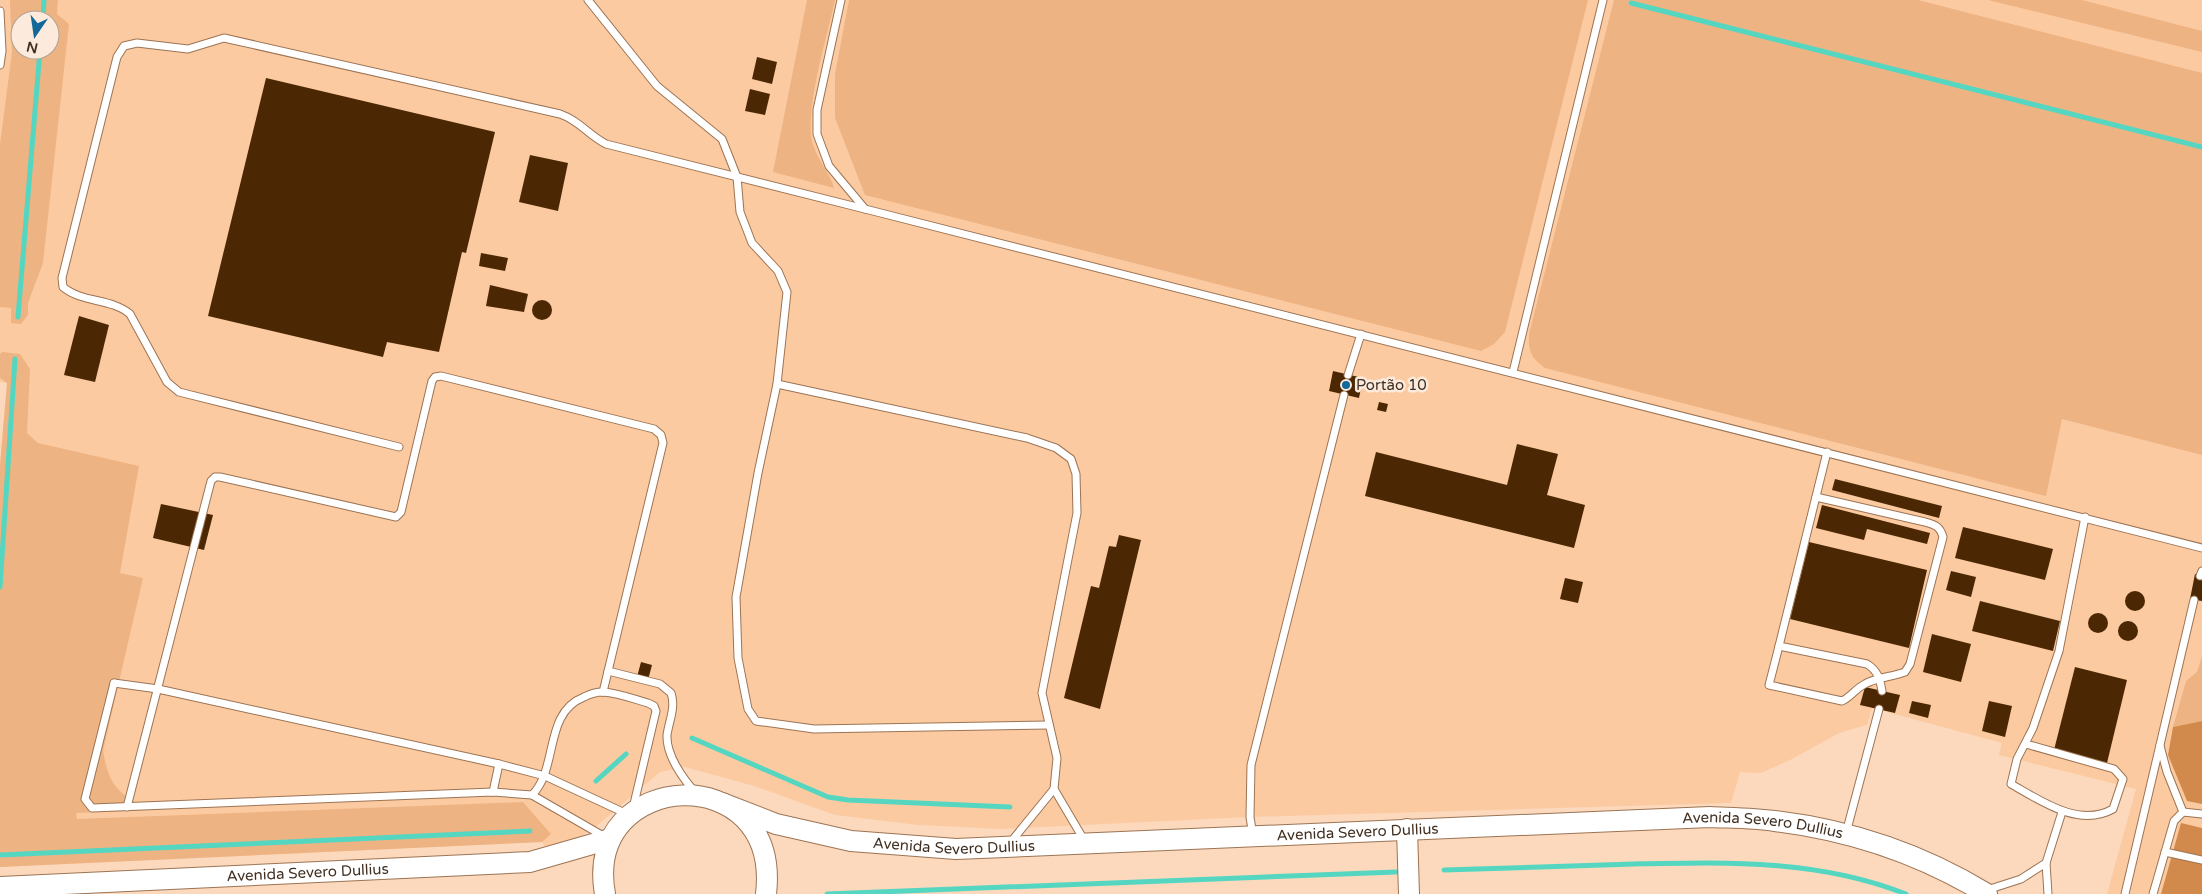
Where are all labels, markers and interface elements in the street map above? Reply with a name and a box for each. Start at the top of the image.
north arrow [10,10,60,60]
text: N [25,38,40,57]
place label: Portão 10 [1356,376,1427,394]
marker: Portão 10 [1340,379,1352,391]
street label: Avenida Severo Dullius [1682,808,1845,842]
street label: Avenida Severo Dullius [1276,820,1439,844]
street label: Avenida Severo Dullius [872,834,1035,858]
street label: Avenida Severo Dullius [226,860,389,885]

